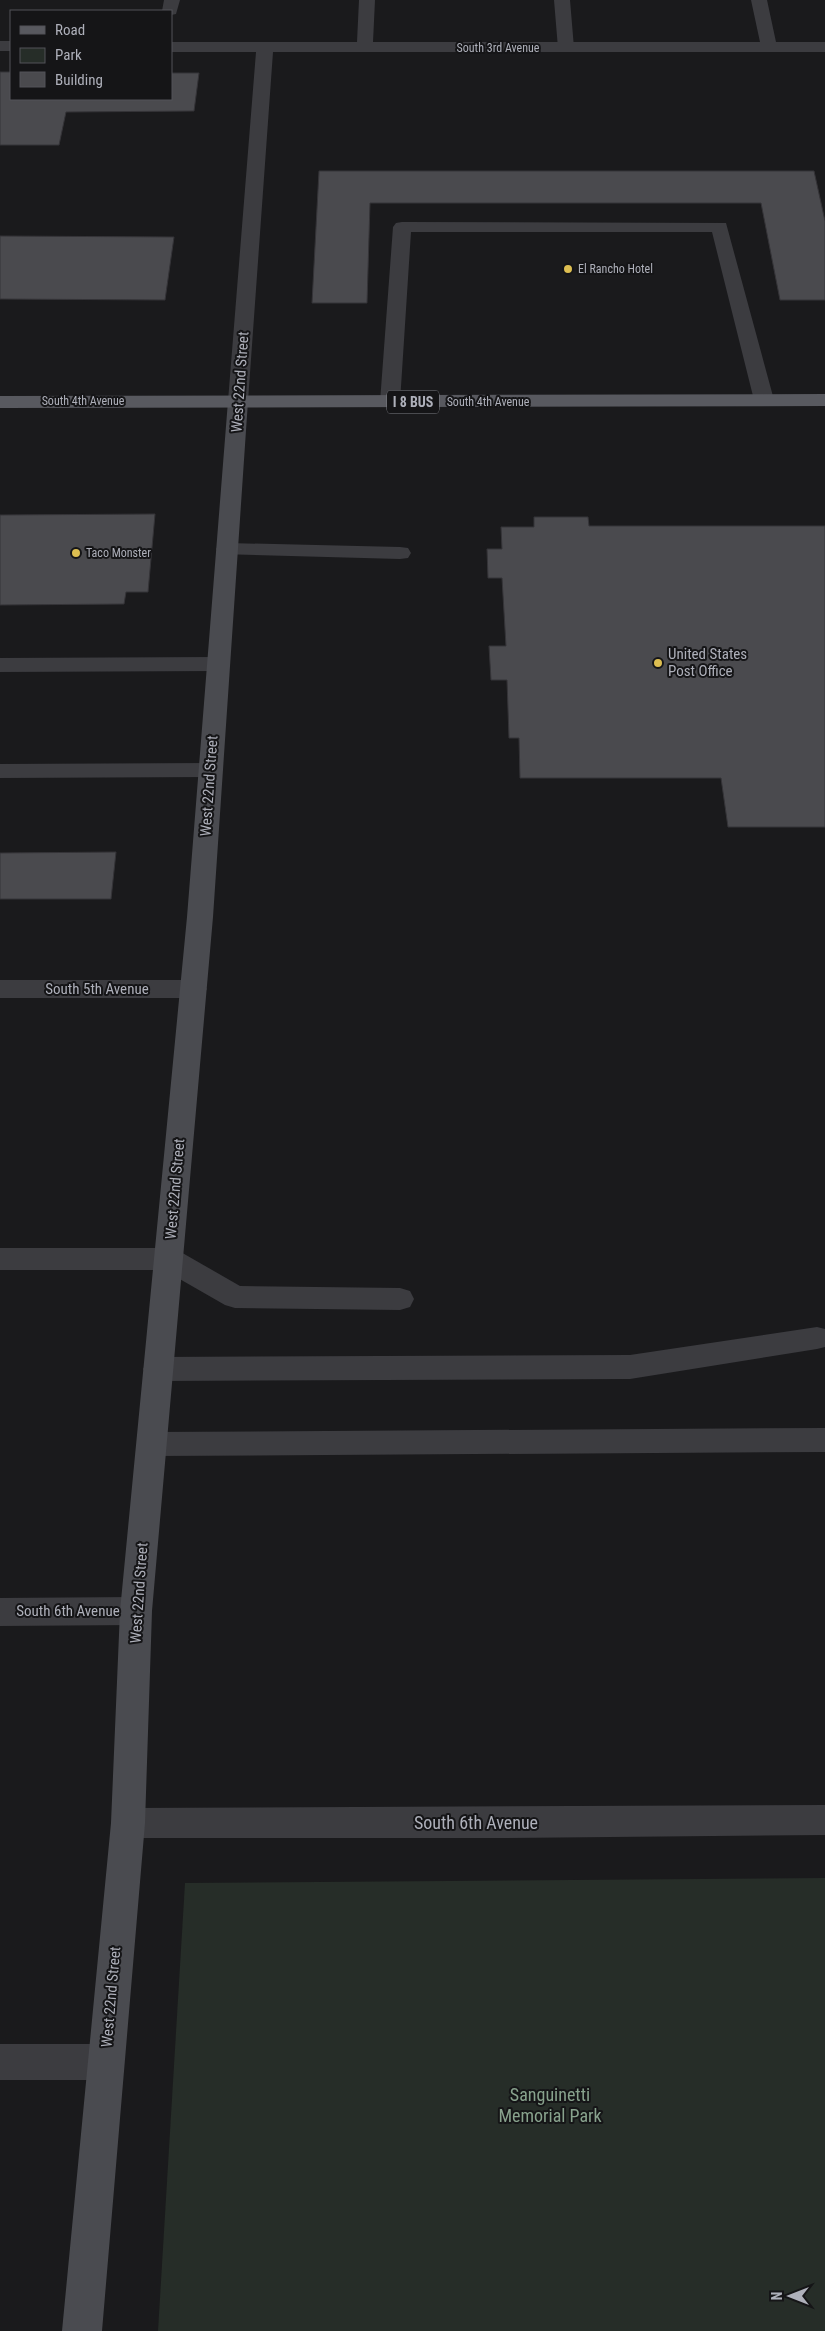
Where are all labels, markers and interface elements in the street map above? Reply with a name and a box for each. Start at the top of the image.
legend [10,10,172,100]
text: Road [55,21,85,39]
street label: South 3rd Avenue [457,41,540,55]
text: Park [55,46,82,64]
text: Building [55,71,103,89]
place label: El Rancho Hotel [578,262,653,276]
marker: El Rancho Hotel [562,263,574,275]
street label: West 22nd Street [227,331,253,433]
road number: I 8 BUS [387,391,439,414]
street label: South 4th Avenue [42,394,125,408]
street label: South 4th Avenue [447,395,530,409]
place label: Taco Monster [86,546,151,560]
marker: Taco Monster [70,547,82,559]
place label: United States Post Office [668,645,747,680]
marker: United States Post Office [652,657,664,669]
street label: West 22nd Street [196,735,222,837]
street label: South 5th Avenue [45,980,149,998]
street label: West 22nd Street [162,1138,188,1240]
street label: West 22nd Street [126,1542,152,1644]
street label: South 6th Avenue [16,1602,120,1620]
street label: South 6th Avenue [414,1812,538,1833]
street label: West 22nd Street [98,1946,124,2048]
park label: Sanguinetti Memorial Park [498,2084,602,2126]
north arrow [765,2271,815,2321]
text: N [769,2292,785,2300]

